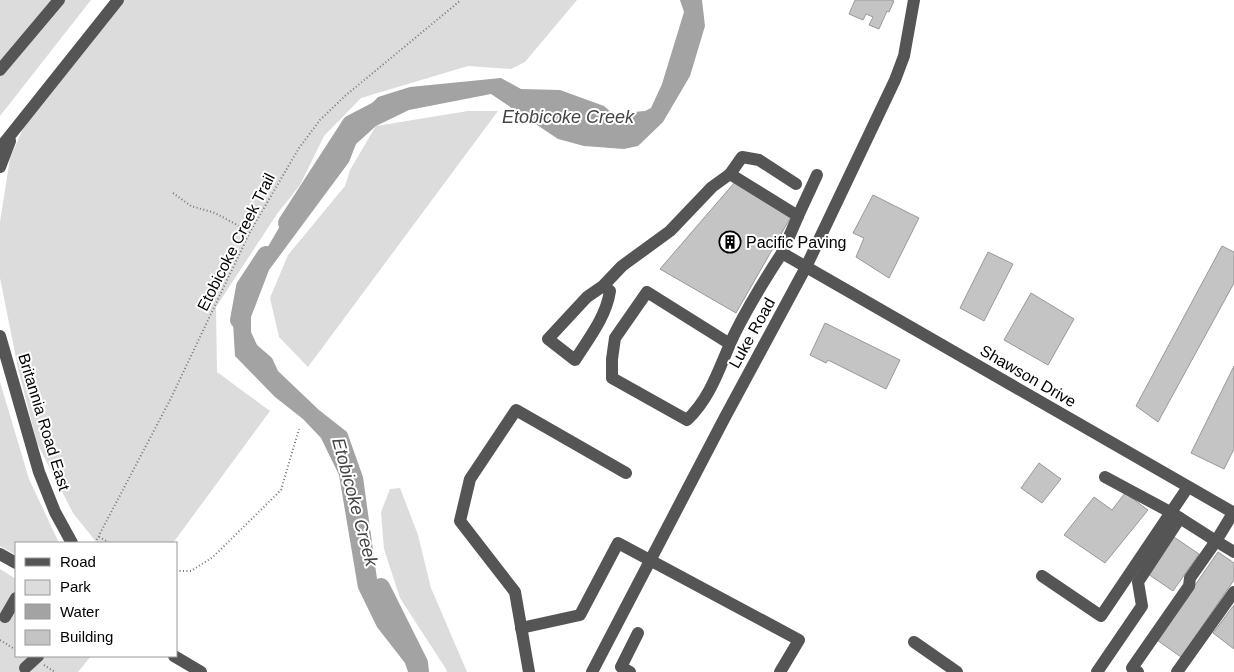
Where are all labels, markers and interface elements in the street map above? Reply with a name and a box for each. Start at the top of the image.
water label: Etobicoke Creek [502,107,635,127]
street label: Etobicoke Creek Trail [194,170,278,314]
building icon: Pacific Paving [718,230,742,254]
place label: Pacific Paving [746,234,847,251]
street label: Luke Road [726,295,778,371]
street label: Shawson Drive [977,342,1079,410]
street label: Britannia Road East [15,351,73,493]
water label: Etobicoke Creek [328,436,382,569]
legend [15,542,178,657]
text: Road [60,553,96,570]
text: Park [60,578,91,595]
text: Water [60,603,99,620]
text: Building [60,628,113,645]

